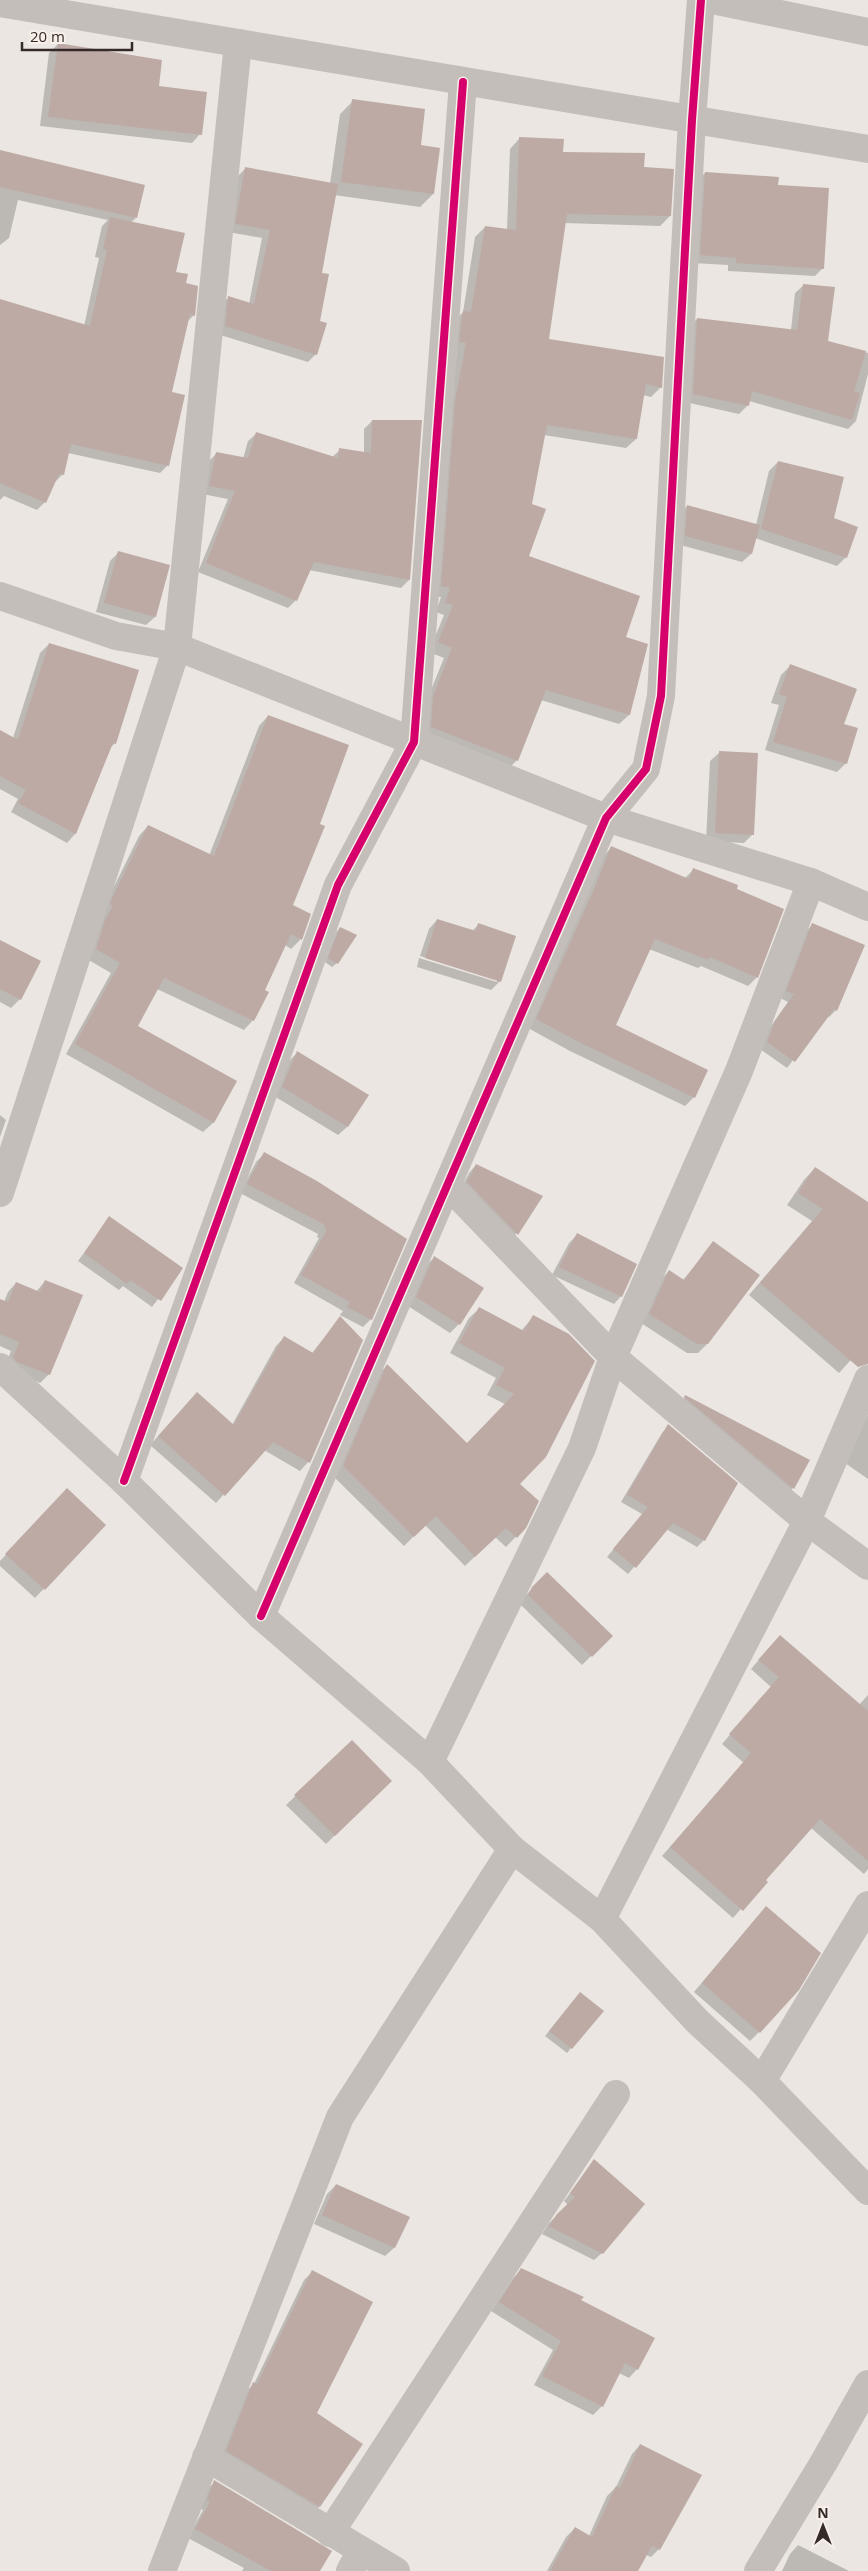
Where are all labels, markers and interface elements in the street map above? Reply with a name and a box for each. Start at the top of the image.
scale bar [22,20,132,52]
text: 20 m [30,26,65,46]
north arrow [798,2501,848,2551]
text: N [817,2503,829,2522]

